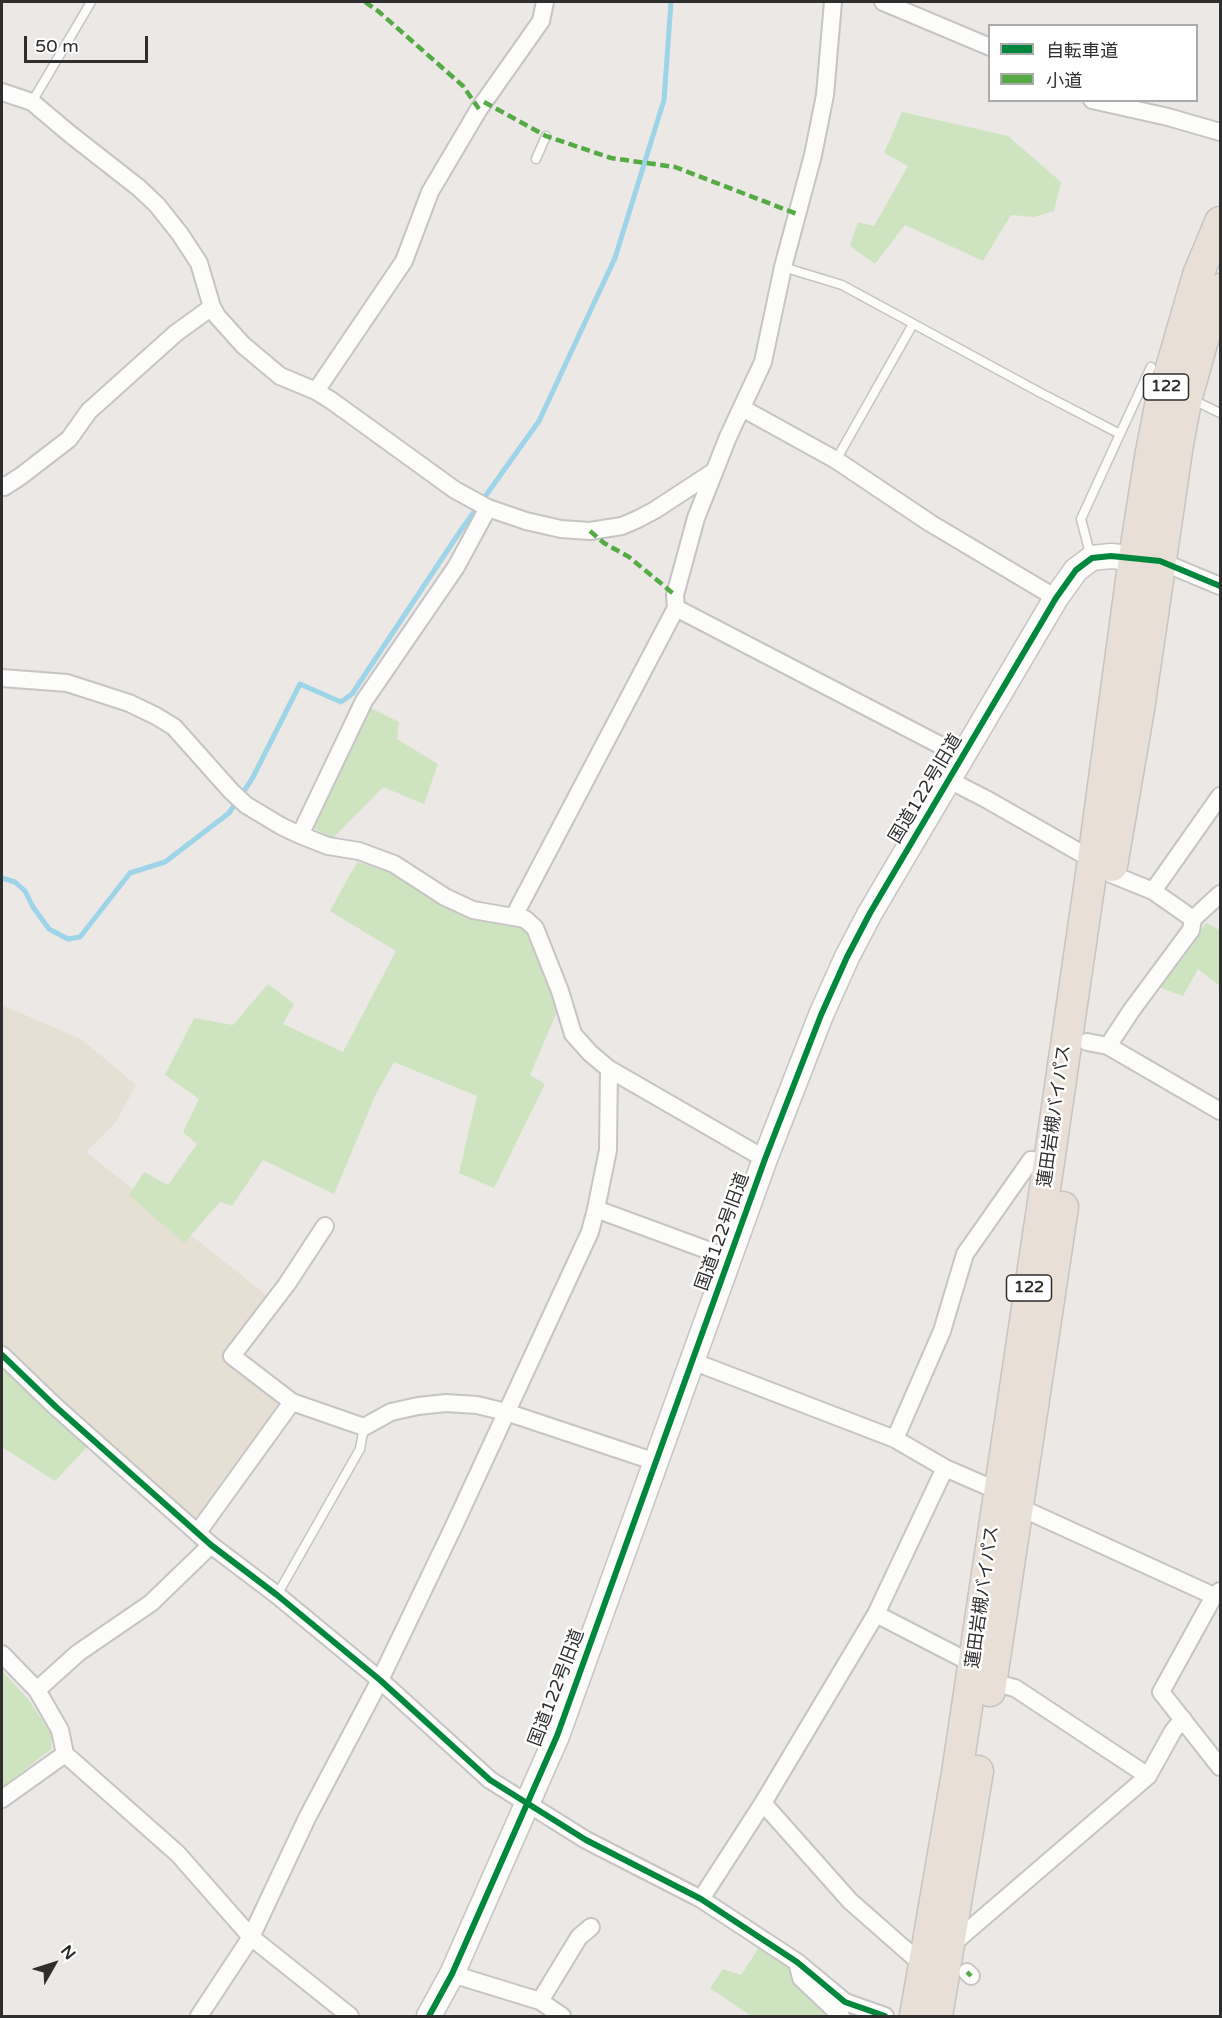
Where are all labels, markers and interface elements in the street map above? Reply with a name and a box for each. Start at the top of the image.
scale bar [27,24,152,62]
legend [988,24,1198,102]
text: 50 m [35,35,79,57]
text: 自転車道 [1046,40,1118,62]
text: 小道 [1046,70,1082,92]
road number: 122 [1144,374,1188,400]
street label: 国道122号旧道 [885,730,967,848]
street label: 蓮田岩槻バイパス [1034,1043,1076,1189]
street label: 国道122号旧道 [692,1170,754,1294]
road number: 122 [1006,1275,1052,1301]
street label: 蓮田岩槻バイパス [962,1524,1004,1670]
street label: 国道122号旧道 [525,1626,589,1750]
north arrow [24,1934,84,1994]
text: N [56,1941,80,1964]

